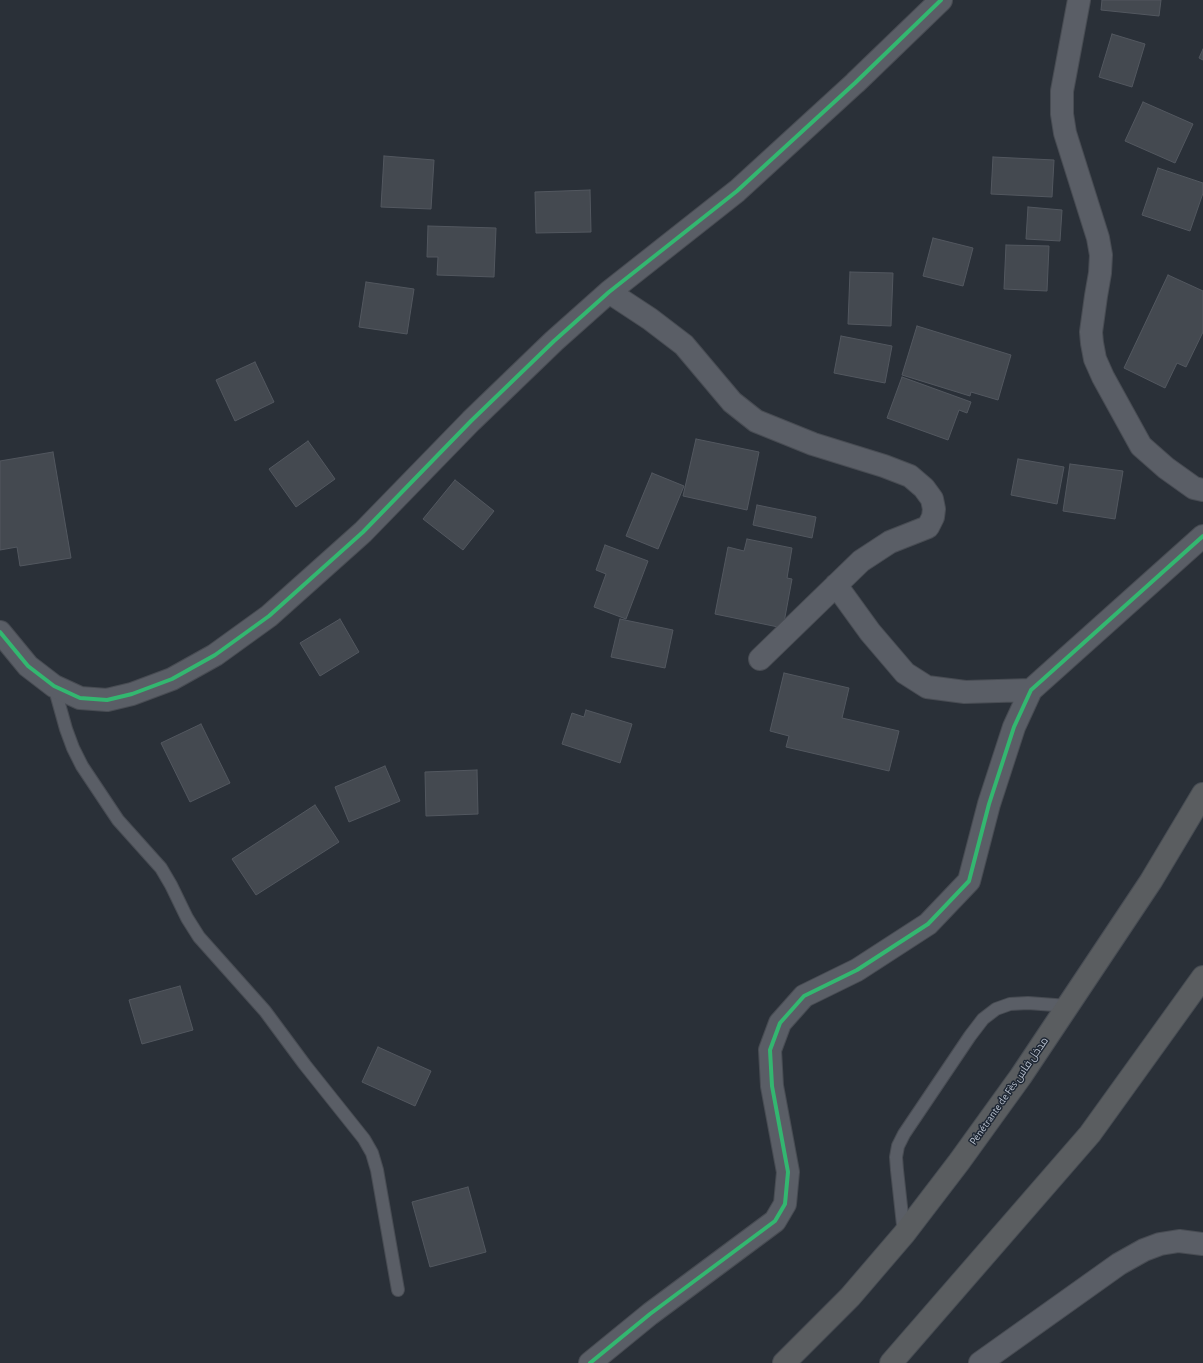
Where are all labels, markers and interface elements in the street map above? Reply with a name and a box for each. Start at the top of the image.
street label: Pénétrante de Fès مدخل فاس [967,1035,1051,1147]

